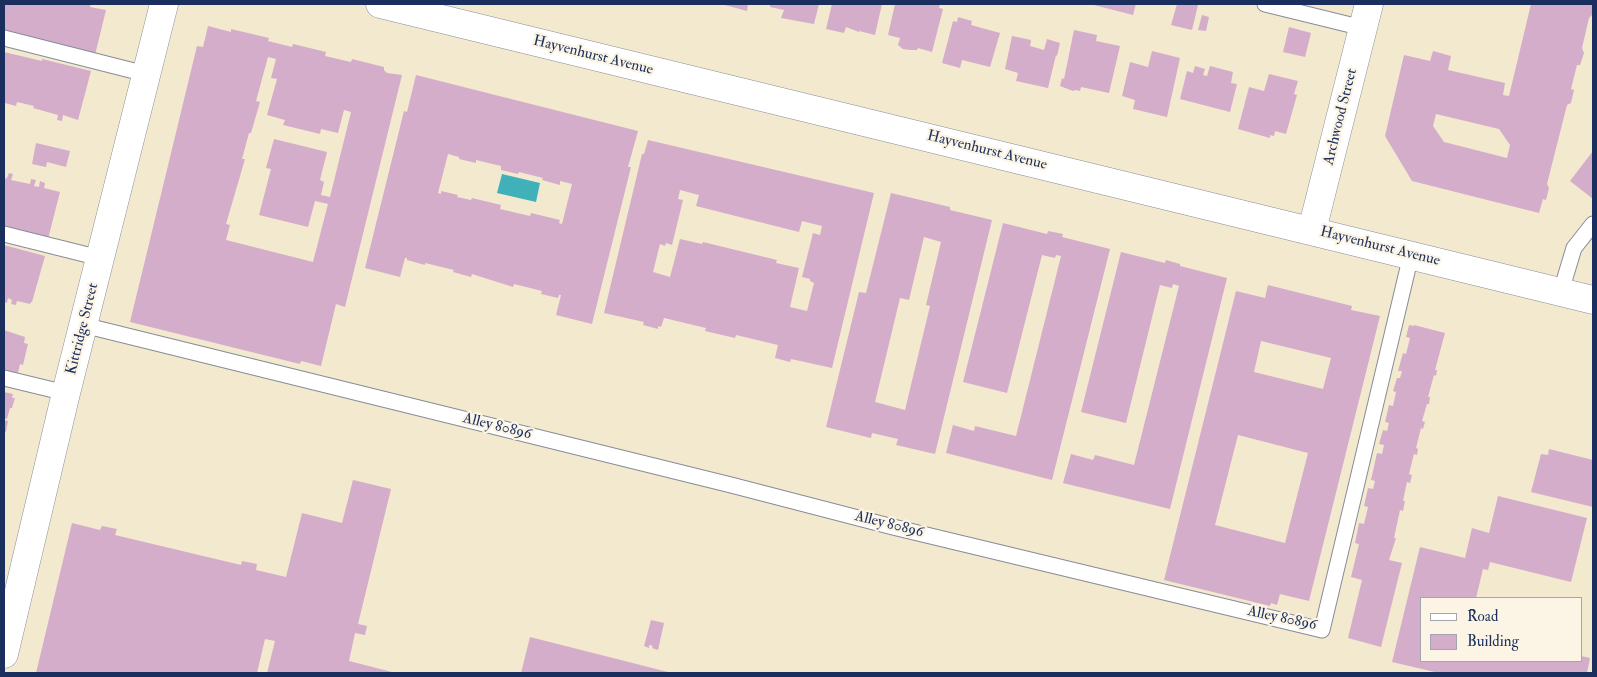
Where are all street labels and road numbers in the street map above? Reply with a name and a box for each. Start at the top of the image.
street label: Hayvenhurst Avenue [531,32,655,80]
street label: Archwood Street [1320,67,1362,167]
street label: Hayvenhurst Avenue [925,127,1049,175]
street label: Hayvenhurst Avenue [1318,223,1442,271]
street label: Kittridge Street [63,281,103,377]
street label: Alley 80896 [461,410,533,444]
street label: Alley 80896 [853,508,925,542]
street label: Alley 80896 [1246,603,1318,635]

